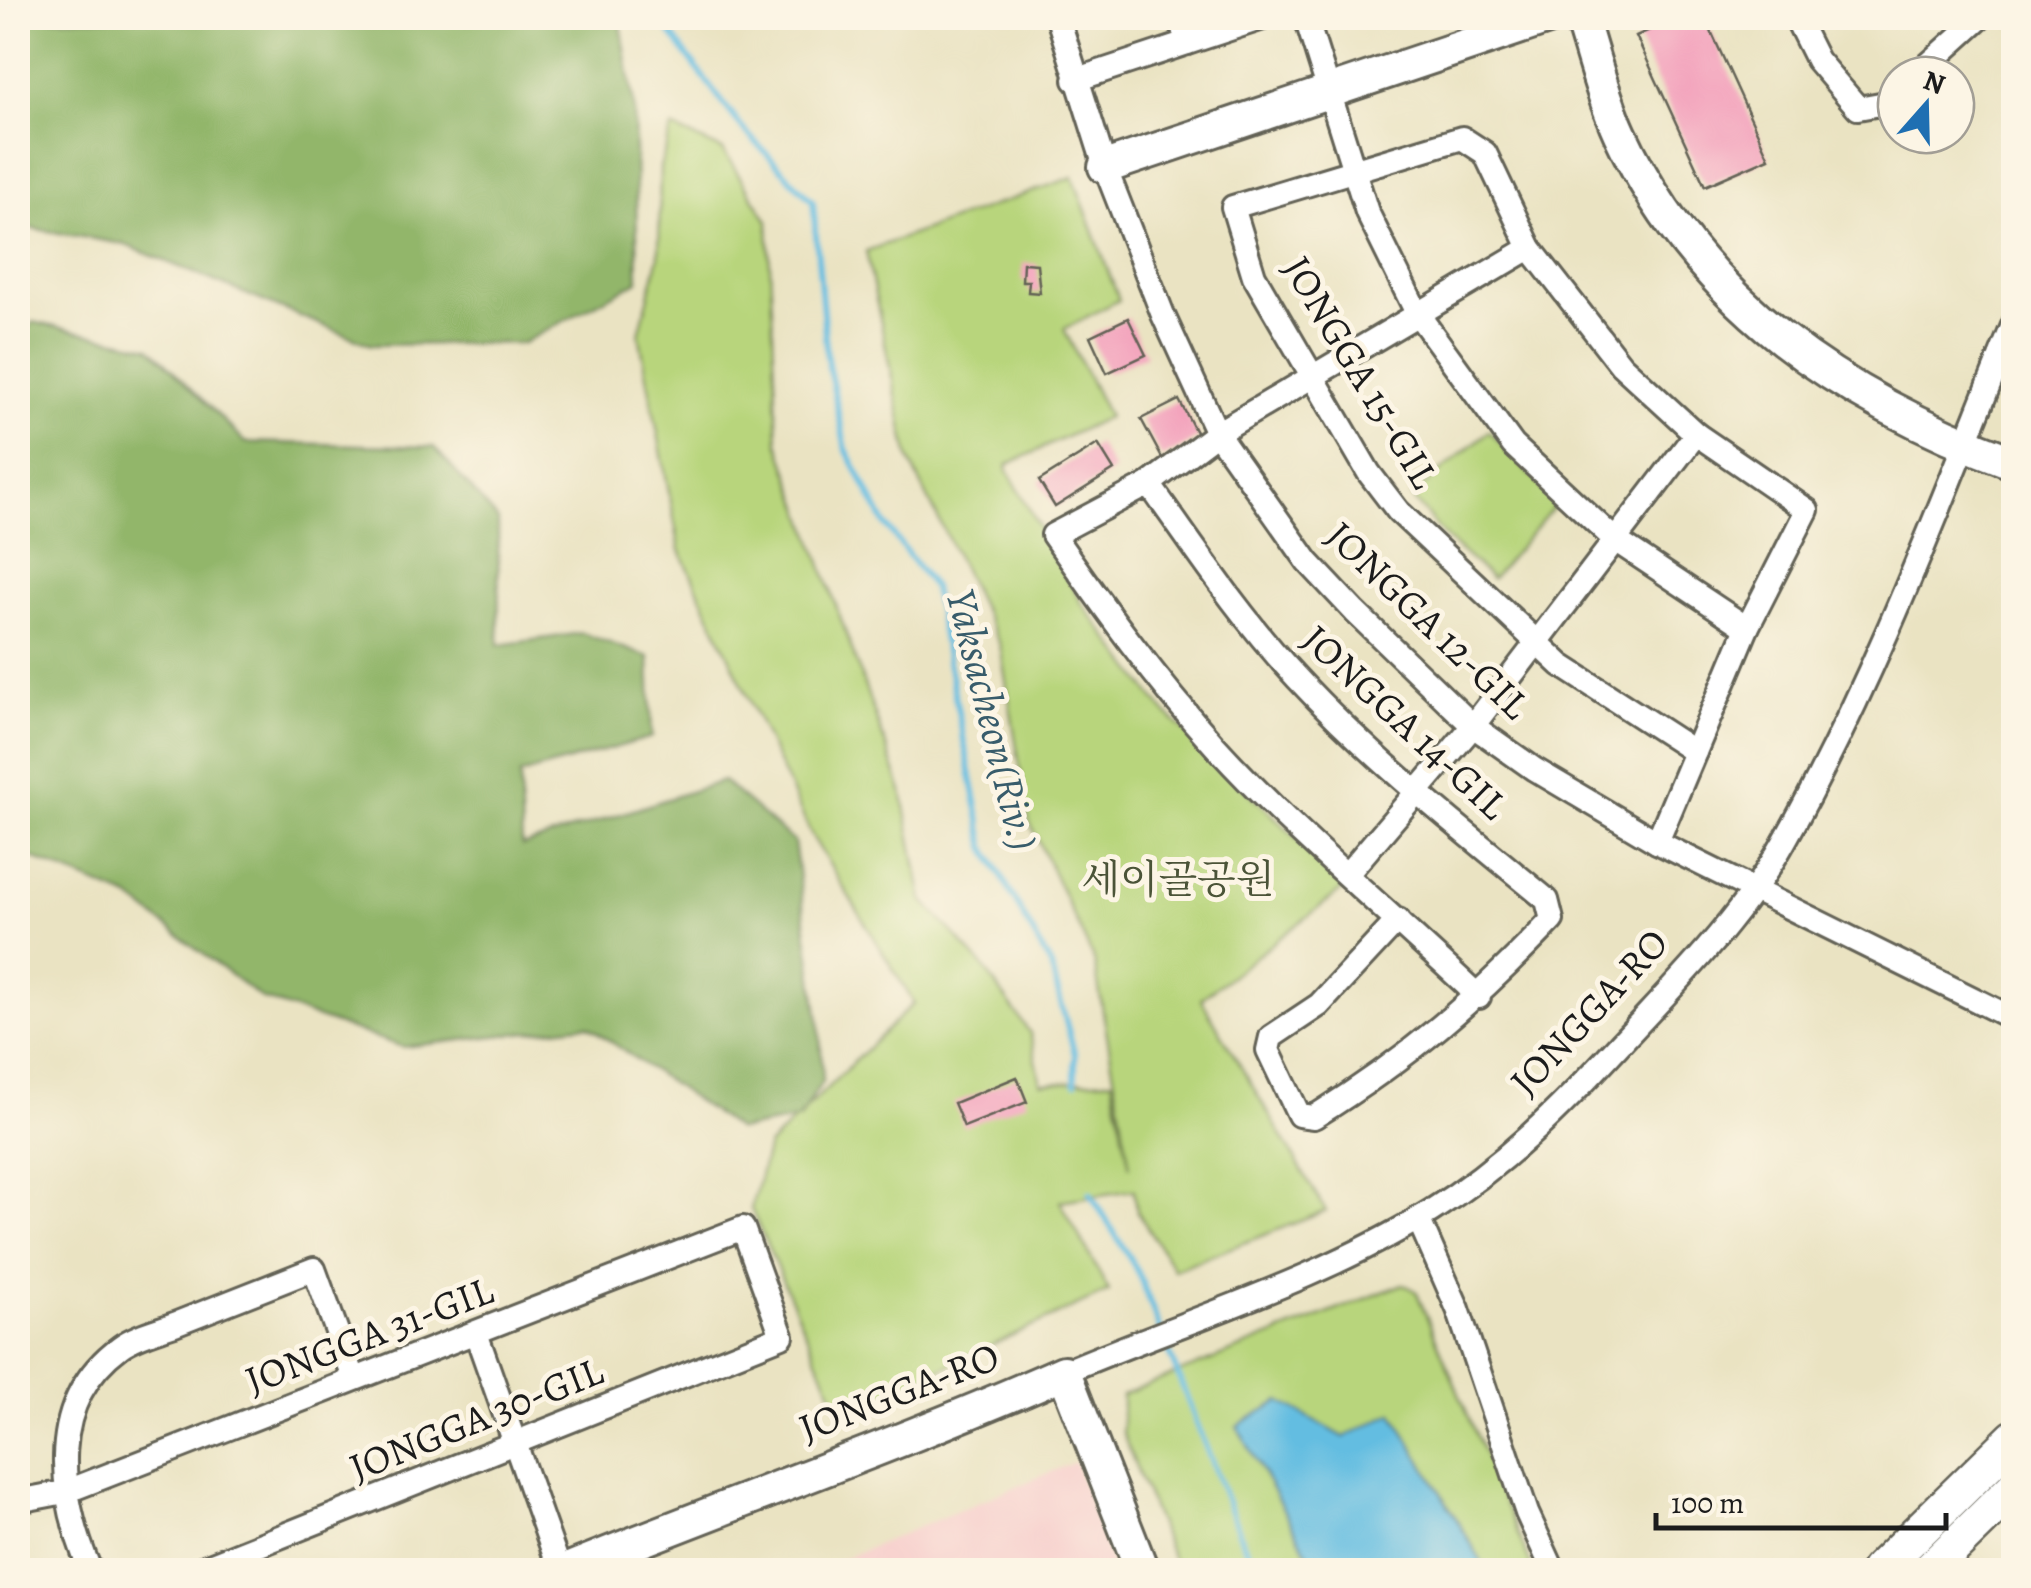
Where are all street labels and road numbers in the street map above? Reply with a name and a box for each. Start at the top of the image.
street label: JONGGA 15-GIL [1270,246,1452,499]
street label: JONGGA 12-GIL [1314,509,1542,732]
street label: JONGGA 14-GIL [1290,612,1520,832]
street label: JONGGA-RO [1497,916,1681,1108]
street label: JONGGA 31-GIL [237,1262,501,1407]
street label: JONGGA-RO [791,1329,1007,1455]
street label: JONGGA 30-GIL [341,1343,612,1495]

